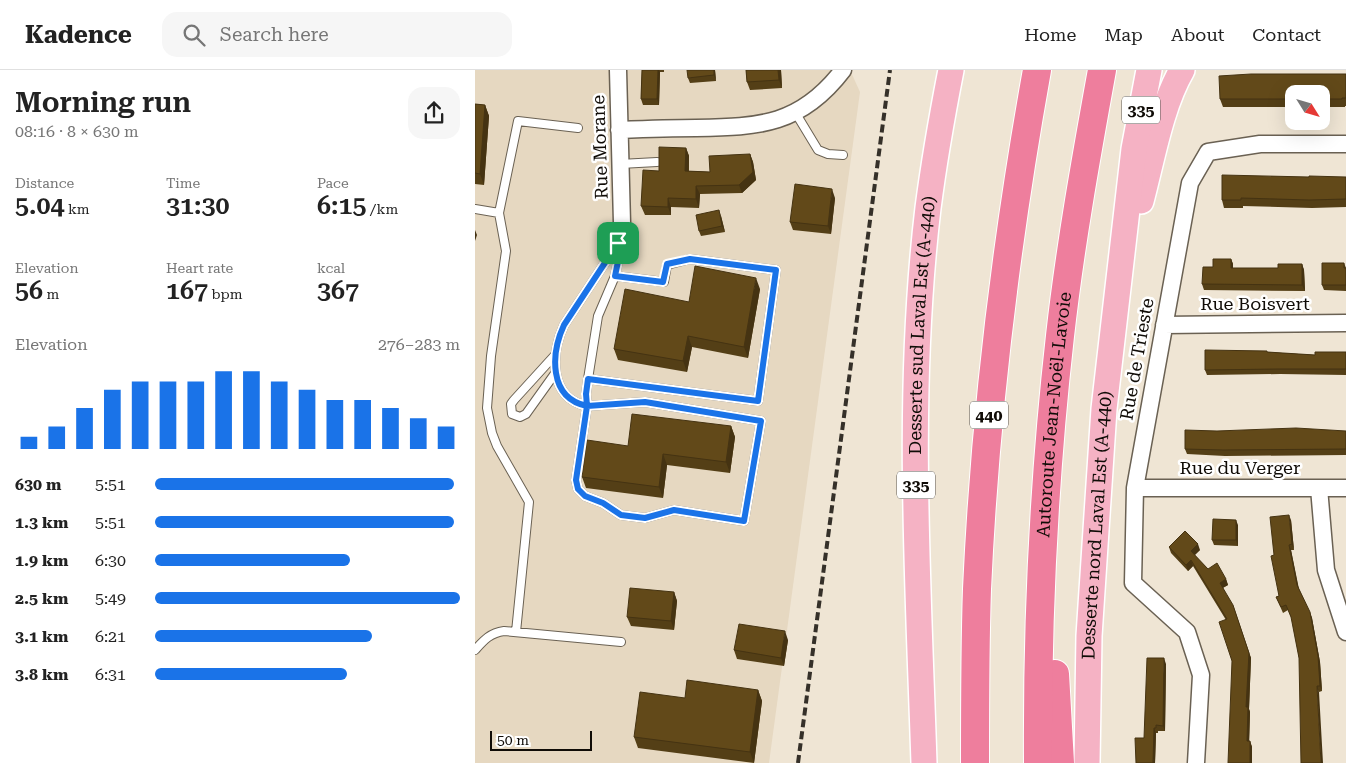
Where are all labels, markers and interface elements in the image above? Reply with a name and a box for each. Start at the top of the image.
search box [162,12,512,57]
text: Kadence [25,21,132,49]
icon: search [180,21,208,49]
text: Search here [220,23,329,46]
text: Home [1024,24,1076,45]
text: Map [1104,24,1143,45]
text: About [1171,24,1224,45]
text: Contact [1252,24,1321,45]
north arrow [1285,85,1330,130]
map controls [1285,85,1330,130]
text: Morning run [15,86,191,119]
button: share [408,87,460,139]
street label: Rue Morane [587,94,612,200]
road number: 335 [1122,96,1160,124]
text: 08:16 · 8 × 630 m [15,122,139,141]
text: Distance [15,175,74,191]
text: Time [166,175,200,191]
text: Pace [317,175,349,191]
text: 5.04 [15,191,64,220]
text: 31:30 [166,191,229,220]
text: 6:15 [317,191,366,220]
street label: Desserte sud Laval Est (A-440) [904,195,940,455]
text: km [64,201,90,217]
text: /km [366,201,398,217]
pin [597,222,639,264]
icon: arrive [604,229,632,257]
text: Elevation [15,260,78,276]
text: Heart rate [166,260,233,276]
text: kcal [317,260,345,276]
text: 56 [15,276,43,305]
text: 167 [166,276,208,305]
text: 367 [317,276,359,305]
text: m [43,286,59,302]
text: bpm [208,286,243,302]
street label: Autoroute Jean-Noël-Lavoie [1032,290,1075,538]
street label: Rue Boisvert [1200,293,1310,314]
street label: Rue de Trieste [1115,296,1158,422]
text: Elevation [15,335,88,354]
text: 276–283 m [378,335,460,354]
street label: Desserte nord Laval Est (A-440) [1078,390,1116,660]
road number: 440 [970,402,1008,428]
street label: Rue du Verger [1180,457,1300,478]
road number: 335 [897,472,935,498]
text: 630 m [15,475,61,494]
text: 5:51 [95,475,126,494]
text: 1.3 km [15,513,68,532]
text: 5:51 [95,513,126,532]
text: 1.9 km [15,551,68,570]
text: 6:30 [95,551,126,570]
text: 2.5 km [15,589,68,608]
text: 5:49 [95,589,126,608]
text: 3.1 km [15,627,68,646]
text: 6:21 [95,627,126,646]
text: 3.8 km [15,665,68,684]
text: 6:31 [95,665,126,684]
scale bar [490,728,593,751]
text: 50 m [497,732,529,748]

